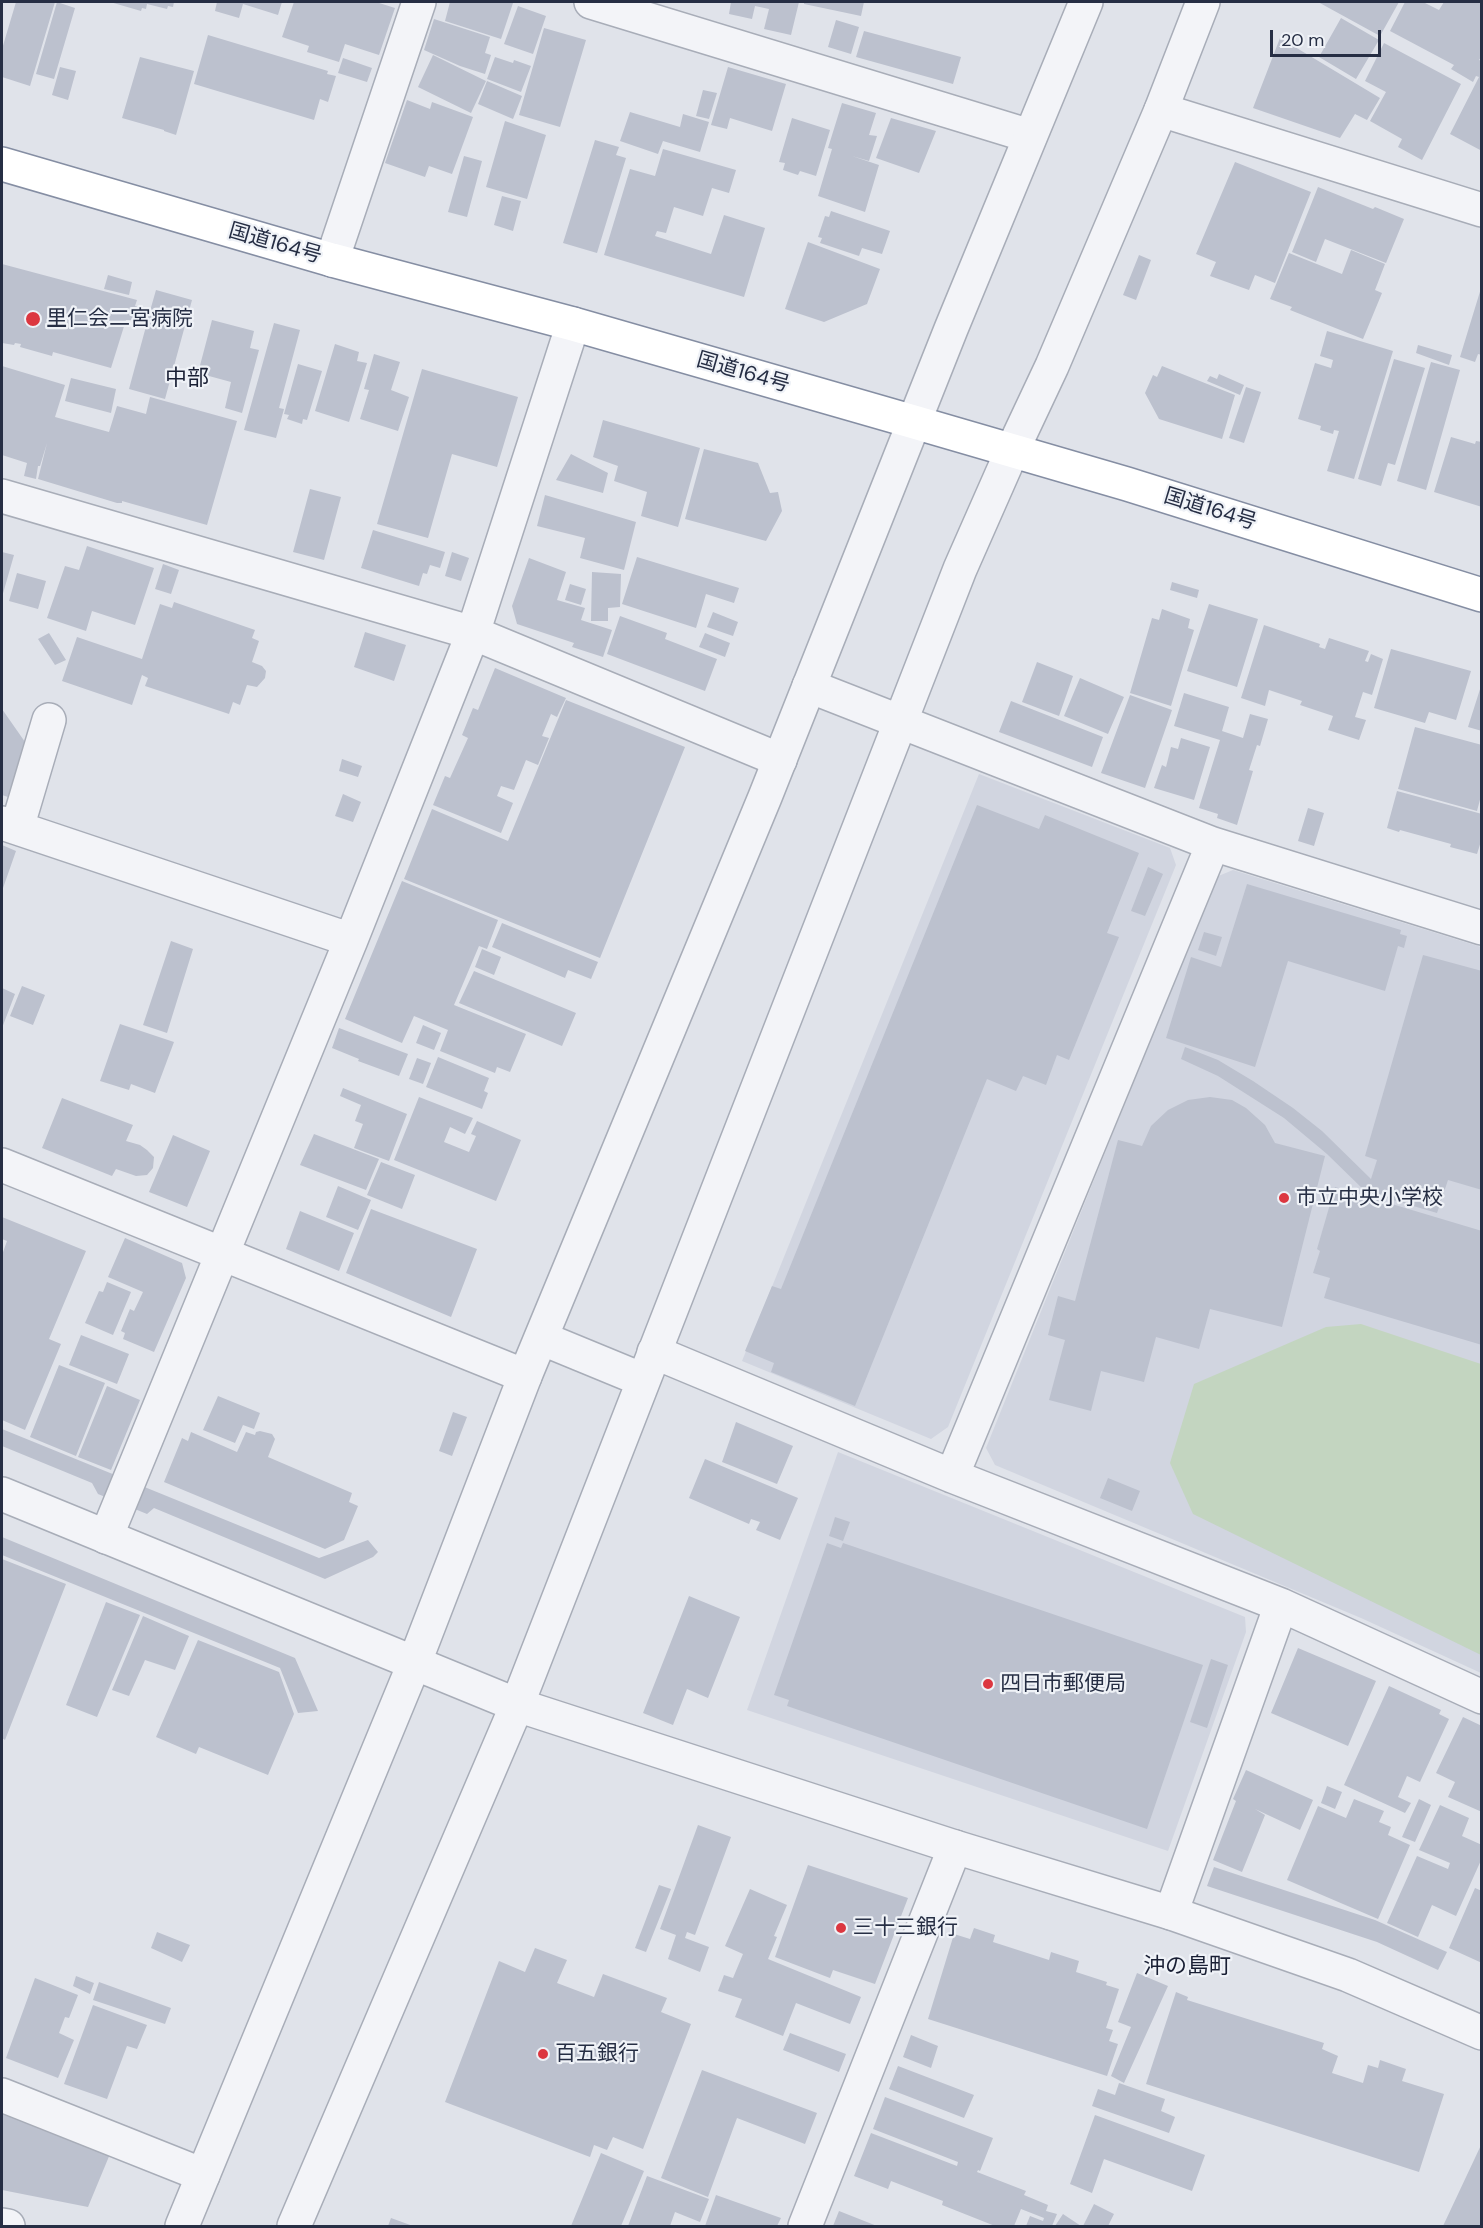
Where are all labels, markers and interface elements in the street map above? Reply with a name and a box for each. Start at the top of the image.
scale bar [1273,18,1384,56]
text: 20 m [1281,28,1324,52]
street label: 国道164号 [226,219,324,269]
place label: 里仁会二宮病院 [46,306,193,332]
marker: 里仁会二宮病院 [24,310,42,328]
street label: 国道164号 [694,348,792,398]
district label: 中部 [165,366,209,392]
street label: 国道164号 [1161,484,1259,536]
place label: 市立中央小学校 [1296,1185,1443,1211]
marker: 市立中央小学校 [1277,1191,1291,1205]
place label: 四日市郵便局 [1000,1671,1126,1697]
marker: 四日市郵便局 [981,1677,995,1691]
place label: 三十三銀行 [853,1915,958,1941]
marker: 三十三銀行 [834,1921,848,1935]
district label: 沖の島町 [1143,1954,1231,1980]
place label: 百五銀行 [555,2041,639,2067]
marker: 百五銀行 [536,2047,550,2061]

